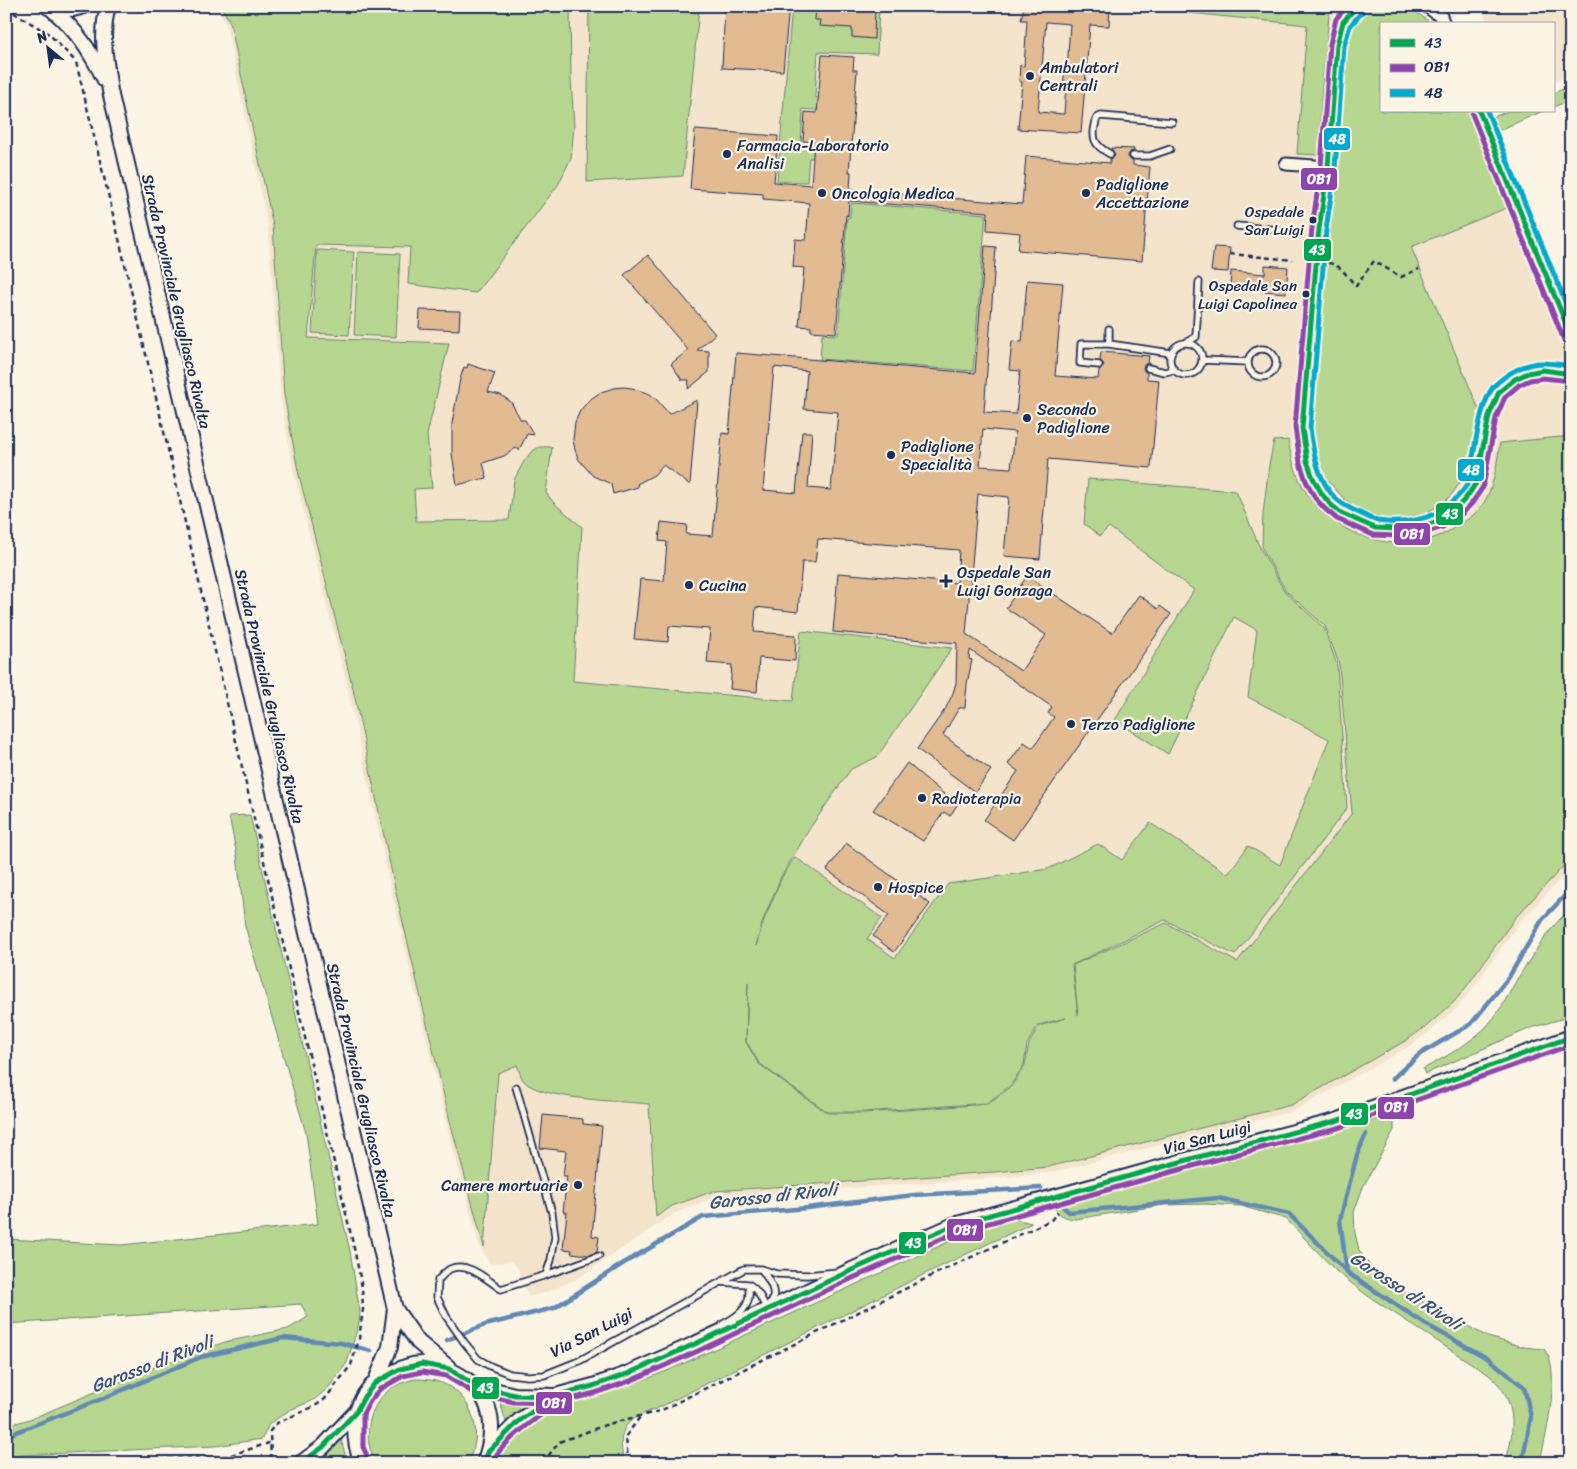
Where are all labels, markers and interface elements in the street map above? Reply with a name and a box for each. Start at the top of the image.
north arrow [22,22,72,72]
legend [1380,22,1554,112]
text: N [31,24,53,51]
text: 43 [1424,30,1442,56]
place label: Ambulatori Centrali [1039,53,1119,100]
text: OB1 [1424,54,1450,80]
marker: Ambulatori Centrali [1024,70,1036,82]
text: 48 [1424,80,1442,106]
line badge: 48 [1323,127,1351,151]
text: 48 [1327,127,1346,152]
place label: Farmacia-Laboratorio Analisi [736,131,889,178]
marker: Farmacia-Laboratorio Analisi [721,148,733,160]
line badge: OB1 [1300,167,1338,191]
text: OB1 [1306,167,1331,192]
place label: Padiglione Accettazione [1095,170,1189,217]
street label: Strada Provinciale Grugliasco Rivalta [133,171,220,432]
place label: Oncologia Medica [832,179,955,208]
marker: Oncologia Medica [816,187,828,199]
marker: Padiglione Accettazione [1080,187,1092,199]
place label: Ospedale San Luigi [1244,199,1305,243]
marker: Ospedale San Luigi [1308,215,1318,225]
line badge: 43 [1303,238,1332,262]
text: 43 [1308,238,1326,263]
place label: Ospedale San Luigi Capolinea [1198,273,1297,317]
marker: Ospedale San Luigi Capolinea [1301,289,1311,299]
place label: Secondo Padiglione [1037,395,1110,442]
marker: Secondo Padiglione [1021,412,1033,424]
place label: Padiglione Specialità [901,432,974,479]
marker: Padiglione Specialità [885,449,897,461]
line badge: 48 [1457,458,1485,482]
text: 48 [1461,458,1480,483]
line badge: 43 [1435,502,1464,526]
text: 43 [1441,502,1459,527]
line badge: OB1 [1393,522,1431,546]
text: OB1 [1399,522,1424,547]
place label: Ospedale San Luigi Gonzaga [957,558,1053,605]
street label: Strada Provinciale Grugliasco Rivalta [226,566,313,827]
place label: Cucina [699,571,747,600]
marker: Ospedale San Luigi Gonzaga [939,574,953,588]
marker: Cucina [683,579,695,591]
place label: Terzo Padiglione [1081,710,1195,739]
marker: Terzo Padiglione [1065,718,1077,730]
place label: Radioterapia [932,784,1021,813]
marker: Radioterapia [916,792,928,804]
place label: Hospice [888,873,944,902]
marker: Hospice [872,881,884,893]
street label: Strada Provinciale Grugliasco Rivalta [318,960,405,1221]
text: OB1 [1383,1095,1408,1120]
line badge: OB1 [1377,1096,1415,1120]
line badge: 43 [1340,1102,1369,1126]
text: 43 [1345,1102,1363,1127]
street label: Via San Luigi [1160,1112,1255,1163]
place label: Camere mortuarie [441,1171,568,1200]
water label: Garosso di Rivoli [707,1173,843,1219]
marker: Camere mortuarie [572,1179,584,1191]
line badge: OB1 [946,1218,984,1242]
text: OB1 [952,1218,977,1243]
line badge: 43 [898,1231,927,1255]
text: 43 [904,1231,922,1256]
water label: Garosso di Rivoli [1343,1243,1472,1342]
street label: Via San Luigi [545,1299,638,1366]
water label: Garosso di Rivoli [86,1325,221,1402]
line badge: 43 [471,1376,500,1400]
text: 43 [476,1376,494,1401]
line badge: OB1 [535,1391,573,1415]
text: OB1 [541,1391,566,1416]

